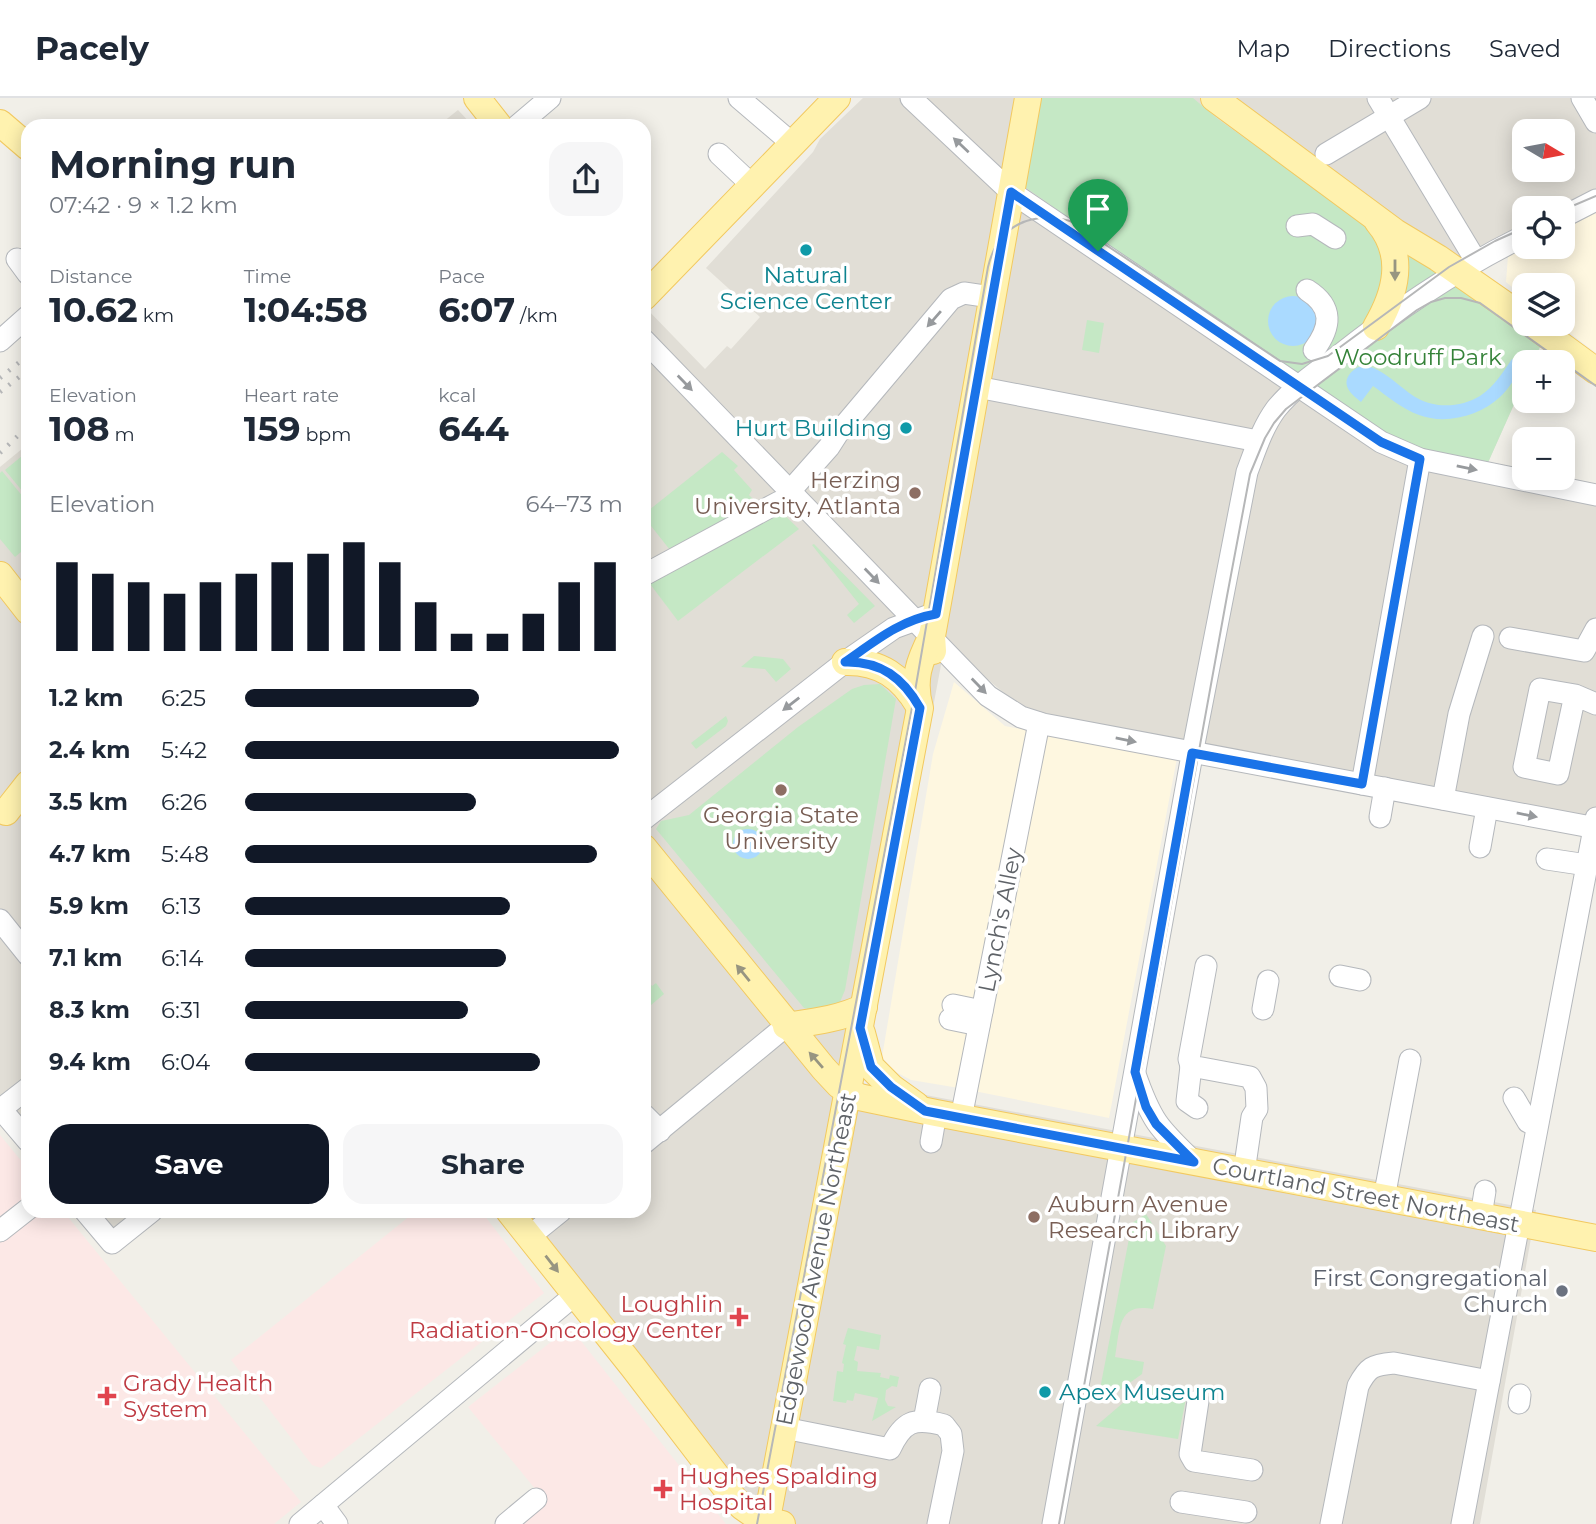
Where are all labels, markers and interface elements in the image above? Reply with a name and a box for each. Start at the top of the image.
text: Pacely [35,28,149,68]
text: Map [1237,34,1290,63]
text: Directions [1328,34,1451,63]
text: Saved [1489,34,1561,63]
north arrow [1512,119,1575,182]
map controls [1512,119,1575,490]
one-way arrow [953,137,970,153]
text: Morning run [49,141,297,188]
button: share [549,142,623,216]
pin [1068,179,1128,251]
icon: arrive [1079,190,1117,228]
text: 07:42 · 9 × 1.2 km [49,191,238,219]
button: locate [1512,196,1575,259]
marker: Natural Science Center [798,242,814,258]
one-way arrow [1389,259,1401,281]
place label: Natural Science Center [720,261,892,315]
text: Distance [49,265,132,288]
text: Time [244,265,291,288]
text: Pace [438,265,485,288]
button: layers [1512,273,1575,336]
text: 10.62 [49,288,138,331]
text: 1:04:58 [244,288,368,331]
text: 6:07 [438,288,515,331]
text: km [138,304,174,327]
text: /km [515,304,558,327]
one-way arrow [926,310,942,328]
park label: Woodruff Park [1334,343,1502,371]
button: + [1512,350,1575,413]
one-way arrow [676,374,692,391]
text: Elevation [49,384,137,407]
text: Heart rate [244,384,339,407]
text: kcal [438,384,476,407]
text: 108 [49,407,110,450]
text: 159 [244,407,301,450]
text: 644 [438,407,509,450]
place label: Hurt Building [735,414,892,442]
marker: Hurt Building [898,420,914,436]
text: m [110,423,135,446]
text: bpm [301,423,351,446]
button: − [1512,427,1575,490]
one-way arrow [1456,463,1478,474]
place label: Herzing University, Atlanta [694,466,901,520]
marker: Herzing University, Atlanta [907,485,923,501]
text: Elevation [49,490,155,518]
text: 64–73 m [526,490,623,518]
one-way arrow [864,568,881,585]
one-way arrow [970,677,986,694]
text: 1.2 km [49,684,123,712]
text: 6:25 [161,684,206,712]
one-way arrow [782,696,800,710]
one-way arrow [1115,735,1137,746]
text: 2.4 km [49,736,130,764]
text: 5:42 [161,736,207,764]
marker: Georgia State University [773,782,789,798]
text: 3.5 km [49,788,128,816]
text: 6:26 [161,788,207,816]
place label: Georgia State University [703,801,859,855]
one-way arrow [1516,810,1538,821]
text: 4.7 km [49,840,131,868]
text: 5:48 [161,840,209,868]
street label: Lynch's Alley [972,845,1028,995]
text: 5.9 km [49,892,129,920]
text: 6:13 [161,892,201,920]
text: 7.1 km [49,944,122,972]
text: 6:14 [161,944,203,972]
one-way arrow [736,964,751,982]
text: 8.3 km [49,996,130,1024]
text: 6:31 [161,996,201,1024]
text: 9.4 km [49,1048,131,1076]
text: 6:04 [161,1048,210,1076]
one-way arrow [808,1051,824,1069]
street label: Edgewood Avenue Northeast [770,1090,862,1428]
button: Save [49,1124,329,1204]
button: Share [343,1124,623,1204]
street label: Courtland Street Northeast [1210,1151,1522,1239]
place label: Auburn Avenue Research Library [1048,1190,1239,1244]
marker: Auburn Avenue Research Library [1026,1209,1042,1225]
one-way arrow [544,1256,559,1273]
place label: First Congregational Church [1313,1264,1548,1318]
marker: First Congregational Church [1554,1283,1570,1299]
place label: Loughlin Radiation-Oncology Center [409,1290,723,1344]
marker: Loughlin Radiation-Oncology Center [729,1307,749,1327]
place label: Grady Health System [123,1369,273,1423]
place label: Apex Museum [1059,1378,1225,1406]
marker: Apex Museum [1037,1384,1053,1400]
marker: Grady Health System [97,1386,117,1406]
place label: Hughes Spalding Hospital [679,1462,878,1516]
marker: Hughes Spalding Hospital [653,1479,673,1499]

